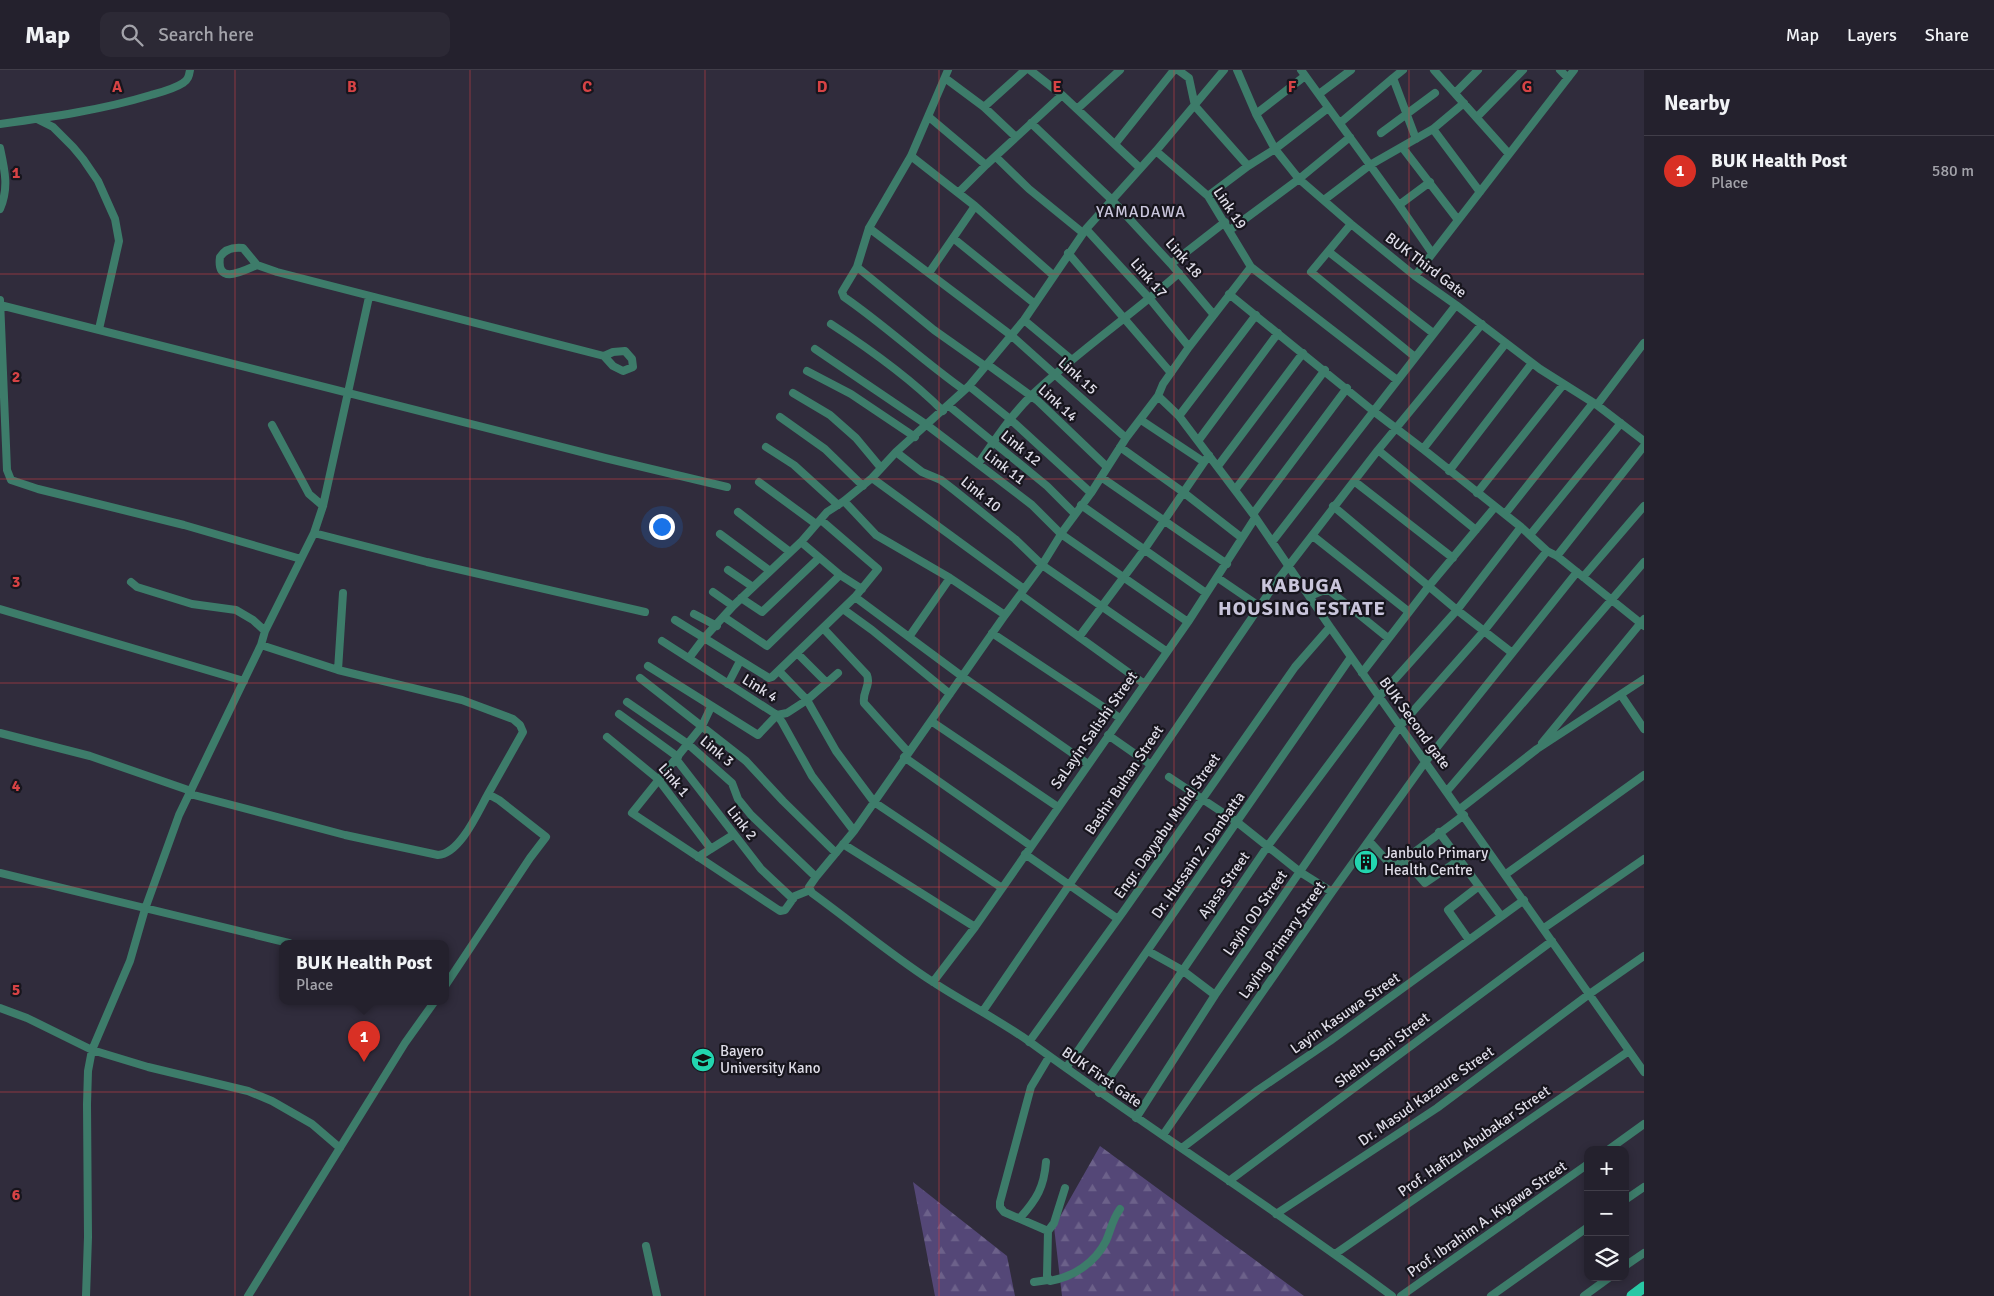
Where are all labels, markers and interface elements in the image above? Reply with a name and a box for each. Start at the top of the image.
search box [100,12,450,57]
text: Map [25,20,70,50]
icon: search [118,21,146,49]
text: Search here [158,23,254,47]
text: Map [1786,24,1819,46]
text: Layers [1847,24,1897,46]
text: Share [1925,24,1969,46]
text: A [112,77,123,97]
text: B [347,77,357,97]
text: C [582,77,592,97]
text: D [817,77,828,97]
text: E [1052,77,1062,97]
text: F [1288,77,1297,97]
text: G [1522,77,1532,97]
text: Nearby [1664,90,1730,116]
text: BUK Health Post [1711,149,1847,173]
text: 1 [1676,161,1684,181]
text: 580 m [1932,161,1974,181]
text: 1 [12,163,21,183]
text: Place [1711,173,1748,193]
street label: Link 19 [1209,184,1251,232]
district label: YAMADAWA [1096,202,1186,222]
street label: BUK Third Gate [1382,229,1470,301]
street label: Link 18 [1162,234,1206,282]
street label: Link 17 [1127,254,1171,302]
street label: Link 15 [1055,354,1101,398]
text: 2 [12,367,20,387]
street label: Link 14 [1035,381,1081,425]
street label: Link 12 [997,426,1045,470]
street label: Link 11 [981,446,1029,488]
street label: Link 10 [957,472,1005,516]
your location [649,514,675,540]
text: 3 [12,572,20,592]
district label: KABUGA HOUSING ESTATE [1218,573,1386,621]
street label: SaLayin Salishi Street [1047,668,1141,792]
street label: Link 4 [739,670,781,706]
street label: BUK Second gate [1376,673,1454,773]
street label: Bashir Buhan Street [1081,722,1167,838]
street label: Link 3 [696,732,738,770]
street label: Engr. Dayyabu Muhd Street [1110,750,1224,902]
street label: Link 1 [655,759,693,801]
text: 4 [12,776,21,796]
street label: Dr. Hussain Z. Danbatta [1147,788,1249,922]
street label: Link 2 [723,802,761,844]
place label: Janbulo Primary Health Centre [1384,844,1488,879]
street label: Ajasa Street [1194,848,1254,922]
building icon: Janbulo Primary Health Centre [1353,849,1379,875]
street label: Layin OD Street [1219,867,1291,959]
street label: Laying Primary Street [1235,878,1329,1002]
popup [279,940,449,1005]
text: BUK Health Post [296,951,432,975]
street label: Layin Kasuwa Street [1287,968,1403,1058]
text: Place [296,975,333,995]
text: 5 [12,980,20,1000]
street label: Shehu Sani Street [1331,1008,1433,1092]
pin: 1 [348,1021,380,1062]
place label: Bayero University Kano [720,1042,821,1077]
street label: Dr. Masud Kazaure Street [1355,1042,1497,1150]
street label: BUK First Gate [1059,1043,1145,1111]
school or university icon: Bayero University Kano [690,1047,716,1073]
street label: Prof. Hafizu Abubakar Street [1395,1082,1553,1200]
map controls [1584,1146,1629,1281]
button: + [1584,1146,1629,1191]
street label: Prof. Ibrahim A. Kiyawa Street [1404,1157,1570,1281]
text: 6 [12,1185,21,1205]
button: − [1584,1191,1629,1236]
button: layers [1584,1236,1629,1281]

